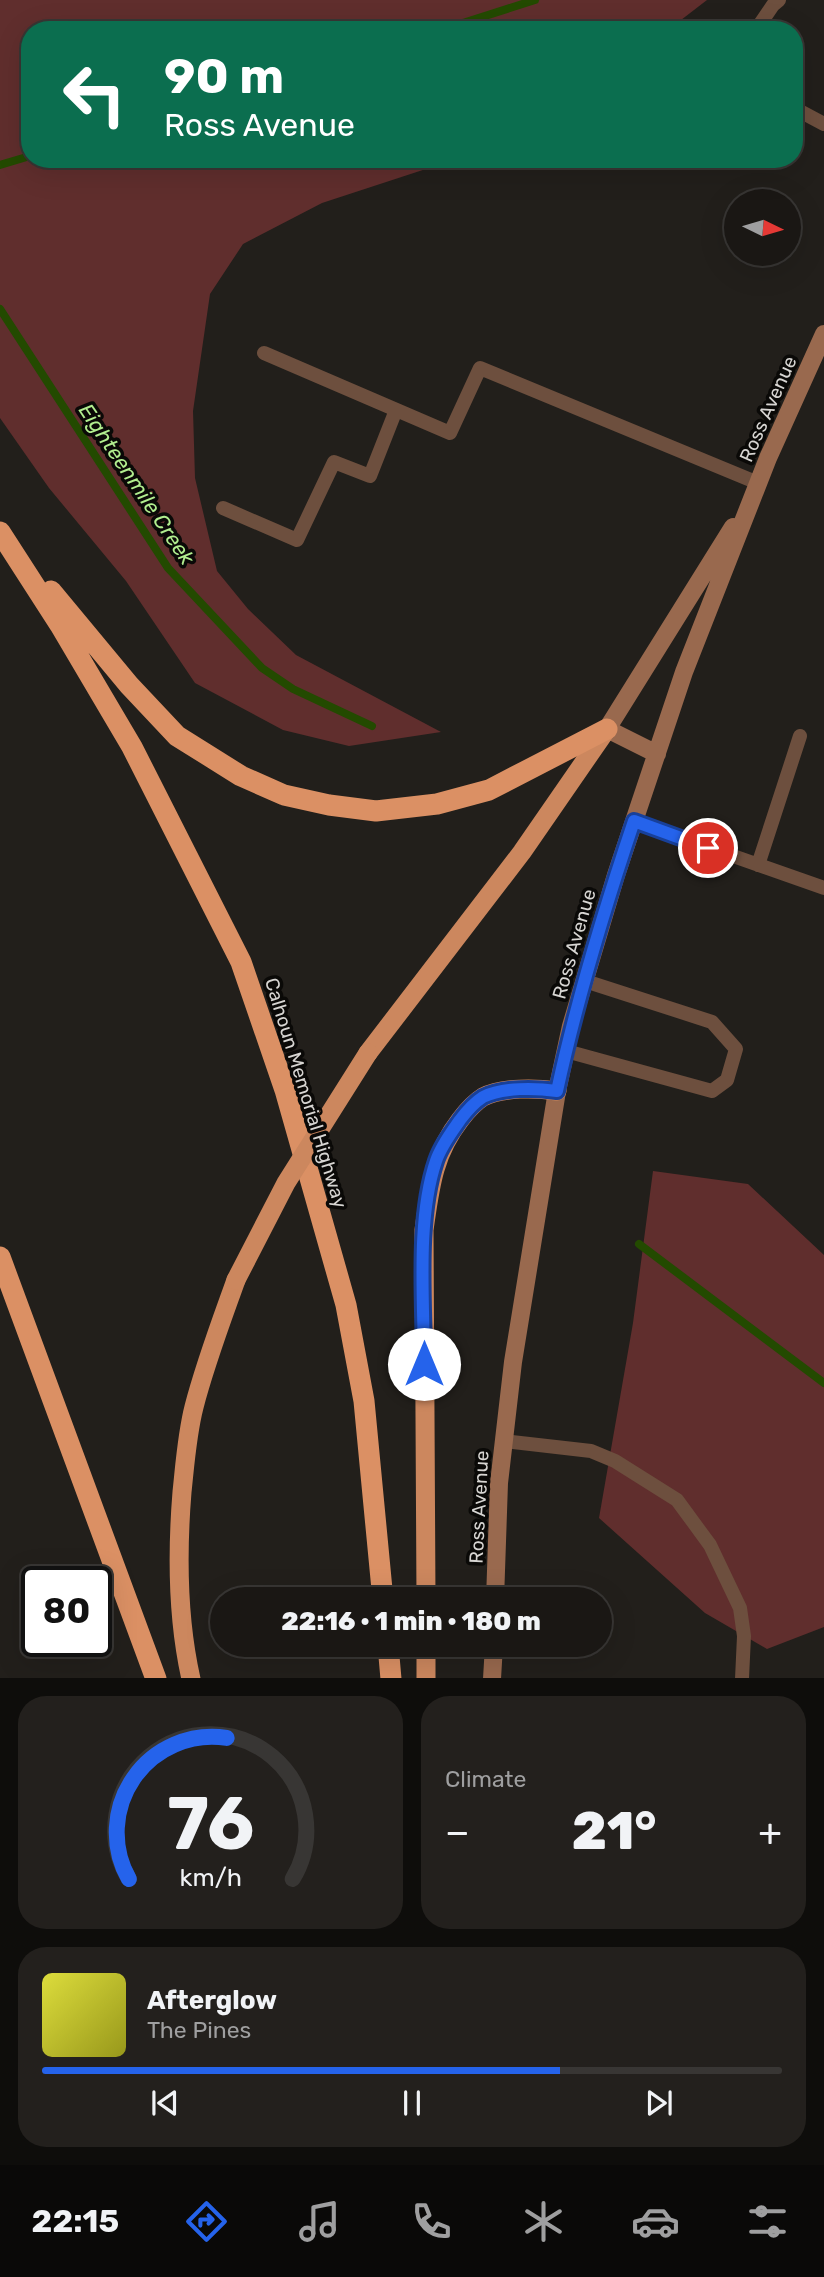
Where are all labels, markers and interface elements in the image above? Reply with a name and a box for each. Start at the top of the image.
text: 90 m [164,47,284,105]
icon: left [49,49,140,140]
text: Ross Avenue [164,106,355,144]
north arrow [724,189,802,266]
map controls [724,189,801,266]
street label: Ross Avenue [734,353,802,465]
water label: Eighteenmile Creek [74,399,201,570]
pin [678,818,738,878]
icon: arrive [689,829,727,867]
street label: Ross Avenue [547,886,601,1002]
street label: Calhoun Memorial Highway [260,975,352,1211]
position arrow [387,1327,461,1401]
street label: Ross Avenue [465,1450,493,1564]
speed limit sign: 80 [21,1566,112,1657]
text: 22:16 · 1 min · 180 m [281,1606,541,1637]
text: Climate [445,1765,526,1793]
text: 76 [167,1781,254,1867]
text: 21° [572,1800,656,1862]
text: − [445,1809,470,1855]
text: + [758,1809,782,1855]
text: km/h [179,1862,242,1891]
text: Afterglow [147,1985,277,2016]
text: The Pines [147,2016,251,2044]
icon: previous [146,2084,184,2122]
icon: pause [393,2084,431,2122]
icon: next [640,2084,678,2122]
icon: directions [182,2197,231,2246]
icon: music [295,2197,344,2246]
icon: phone [407,2197,456,2246]
icon: climate [519,2197,568,2246]
icon: car [631,2197,680,2246]
icon: filters [743,2197,792,2246]
text: 22:15 [32,2202,119,2240]

